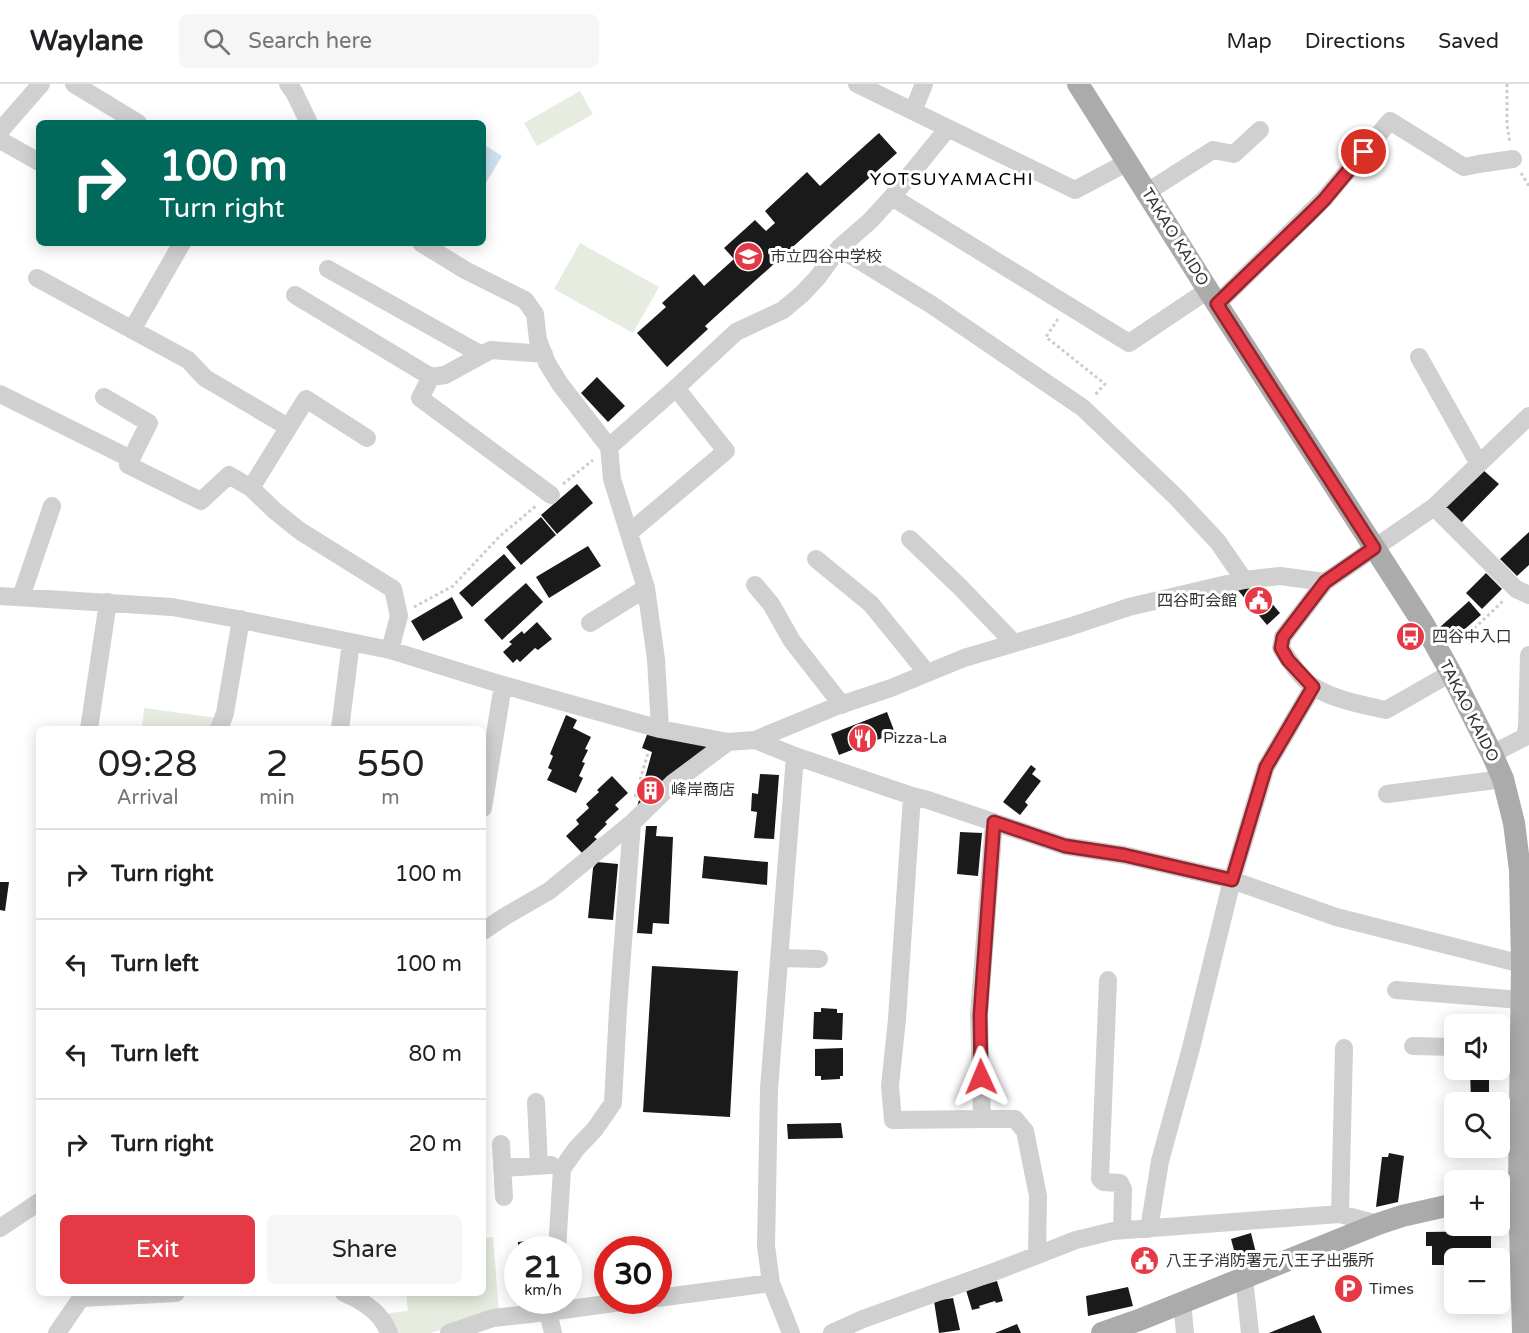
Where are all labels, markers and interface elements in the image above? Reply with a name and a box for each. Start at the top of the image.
search box [179,14,599,68]
text: Waylane [30,24,143,58]
icon: search [200,25,233,58]
text: Search here [248,28,372,54]
text: Map [1226,29,1272,54]
text: Directions [1305,29,1405,54]
text: Saved [1438,29,1499,54]
pin [1338,126,1389,177]
icon: arrive [1347,135,1380,168]
text: 100 m [159,141,288,192]
icon: right [60,144,138,222]
district label: YOTSUYAMACHI [870,168,1034,190]
street label: TAKAO KAIDO [1137,184,1213,290]
text: Turn right [159,192,285,225]
school or university icon: 市立四谷中学校 [733,241,765,273]
place label: 市立四谷中学校 [770,247,882,267]
public building icon: 四谷町会館 [1242,585,1274,617]
place label: 四谷町会館 [1157,591,1237,611]
bus stop icon: 四谷中入口 [1395,621,1427,653]
place label: 四谷中入口 [1432,627,1512,647]
street label: TAKAO KAIDO [1435,657,1503,765]
restaurant icon: Pizza-La [846,722,878,754]
place label: Pizza-La [883,728,947,748]
text: 09:28 [98,743,198,786]
text: 2 [266,743,288,786]
text: 550 [356,743,424,786]
building icon: 峰岸商店 [634,774,666,806]
place label: 峰岸商店 [671,780,735,800]
text: Arrival [117,786,179,810]
text: min [259,786,295,810]
text: m [381,786,400,810]
icon: right [60,858,93,891]
text: Turn right [111,861,213,887]
text: 100 m [395,861,462,887]
icon: left [60,948,93,981]
text: Turn left [111,951,199,977]
text: 100 m [395,951,462,977]
map controls [1444,1014,1510,1314]
button: sound [1444,1014,1510,1080]
icon: left [60,1038,93,1071]
text: Turn left [111,1041,199,1067]
text: 80 m [408,1041,462,1067]
position arrow [949,1045,1013,1109]
button: search [1444,1092,1510,1158]
icon: right [60,1128,93,1161]
text: Turn right [111,1131,213,1157]
text: 20 m [408,1131,462,1157]
button: + [1444,1170,1510,1236]
button: Exit [60,1215,255,1284]
button: Share [267,1215,462,1284]
speed limit sign: 30 [594,1236,672,1314]
public building icon: 八王子消防署元八王子出張所 [1129,1245,1161,1277]
button: − [1444,1248,1510,1314]
text: 21 [524,1249,562,1286]
place label: 八王子消防署元八王子出張所 [1166,1251,1374,1271]
parking icon: Times [1332,1273,1364,1305]
place label: Times [1369,1279,1414,1299]
text: km/h [524,1281,562,1299]

